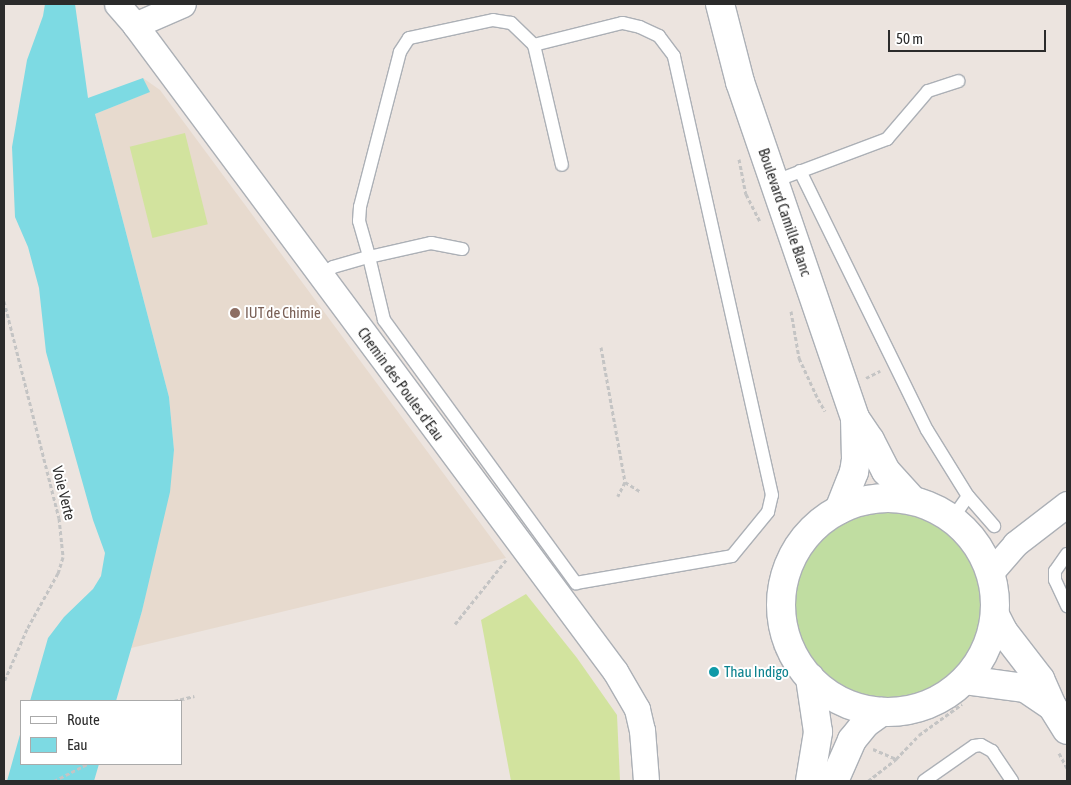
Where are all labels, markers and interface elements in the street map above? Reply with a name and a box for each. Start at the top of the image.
scale bar [891,20,1048,52]
text: 50 m [896,30,923,47]
street label: Boulevard Camille Blanc [755,146,815,278]
place label: IUT de Chimie [245,304,321,322]
marker: IUT de Chimie [229,307,241,319]
street label: Chemin des Poules d'Eau [354,324,448,444]
street label: Voie Verte [49,464,79,522]
place label: Thau Indigo [724,663,789,681]
marker: Thau Indigo [708,666,720,678]
legend [20,700,182,765]
text: Route [67,711,100,728]
text: Eau [67,736,88,753]

